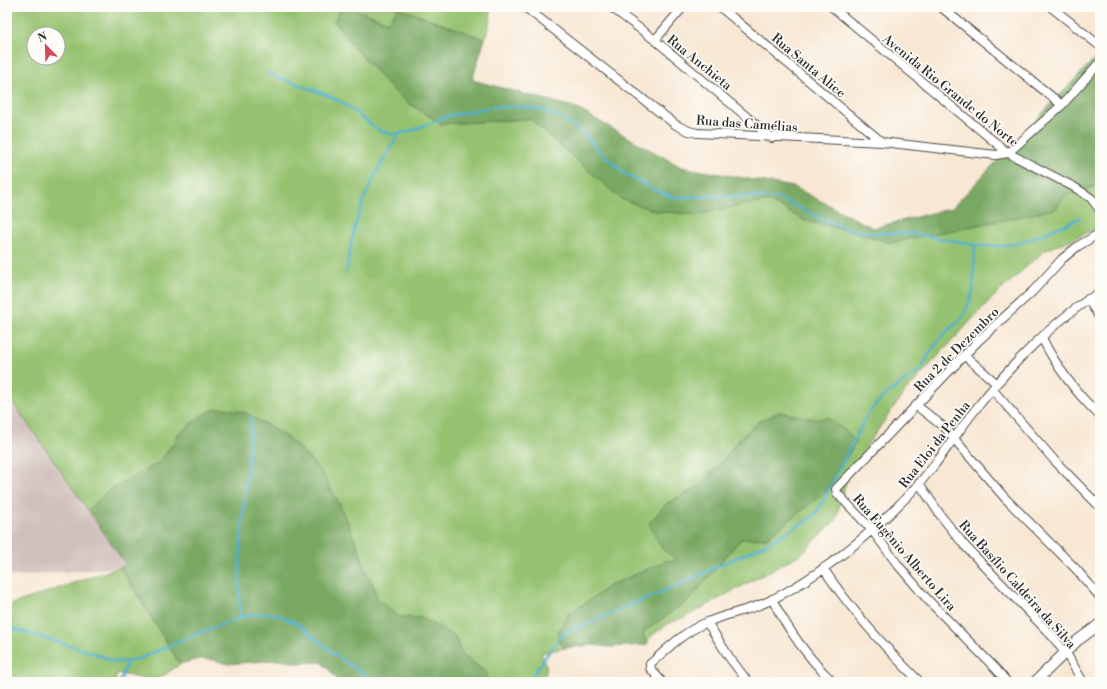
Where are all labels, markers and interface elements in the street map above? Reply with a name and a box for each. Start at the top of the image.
north arrow [26,26,66,66]
text: N [36,29,49,46]
street label: Rua Santa Alice [768,30,849,102]
street label: Avenida Rio Grande do Norte [878,30,1022,151]
street label: Rua Anchieta [664,32,735,94]
street label: Rua das Camélias [696,112,799,136]
street label: Rua 2 de Dezembro [911,304,1002,395]
street label: Rua Eloi da Penha [896,398,974,491]
street label: Rua Eugênio Alberto Lira [849,491,960,615]
street label: Rua Basílio Caldeira da Silva [955,517,1079,652]

